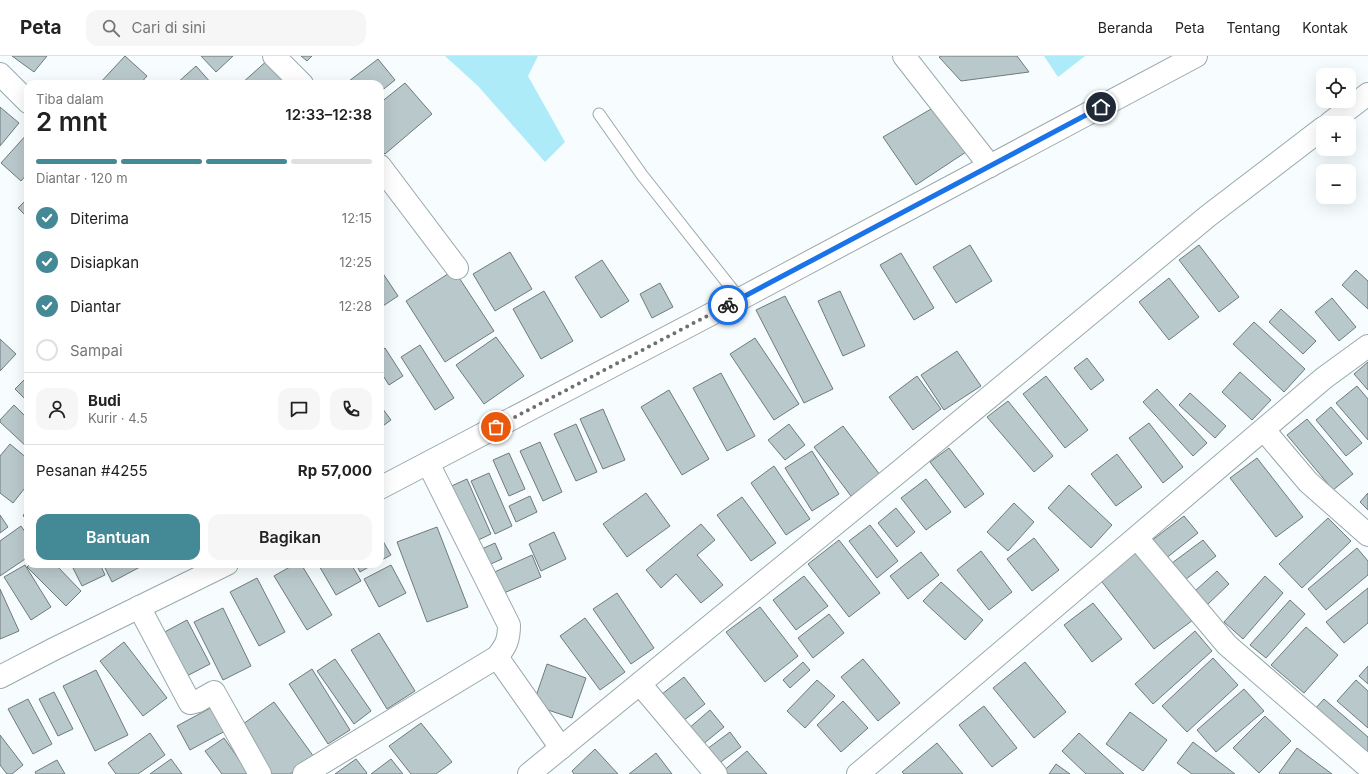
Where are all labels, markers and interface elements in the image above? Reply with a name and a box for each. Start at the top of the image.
search box [86,10,366,46]
text: Peta [20,16,62,39]
icon: search [100,17,122,39]
text: Cari di sini [132,18,206,37]
text: Beranda [1098,19,1153,36]
text: Peta [1175,19,1205,36]
text: Tentang [1227,19,1280,36]
text: Kontak [1302,19,1348,36]
map controls [1316,68,1356,204]
button: locate [1316,68,1356,108]
pin [1084,90,1118,124]
text: Tiba dalam [36,91,104,107]
icon: home [1090,96,1112,118]
text: 12:33–12:38 [285,105,372,124]
text: 2 mnt [36,106,107,137]
button: + [1316,116,1356,156]
button: − [1316,164,1356,204]
text: Diantar · 120 m [36,170,128,186]
icon: check [36,207,58,229]
text: Diterima [70,209,129,228]
text: 12:15 [342,210,372,226]
icon: check [36,251,58,273]
text: Disiapkan [70,253,139,272]
text: 12:25 [339,254,372,270]
courier [708,285,748,325]
icon: bike [717,294,739,316]
icon: check [36,295,58,317]
text: Diantar [70,297,121,316]
text: 12:28 [339,298,372,314]
text: Sampai [70,341,123,360]
button: person [36,388,78,430]
button: chat [278,388,320,430]
button: phone [330,388,372,430]
text: Budi [88,391,121,410]
text: Kurir · 4.5 [88,410,148,426]
pin [479,410,513,444]
icon: bag [485,416,507,438]
text: Pesanan #4255 [36,461,148,480]
text: Rp 57,000 [298,461,372,480]
button: Bantuan [36,514,200,560]
button: Bagikan [208,514,372,560]

